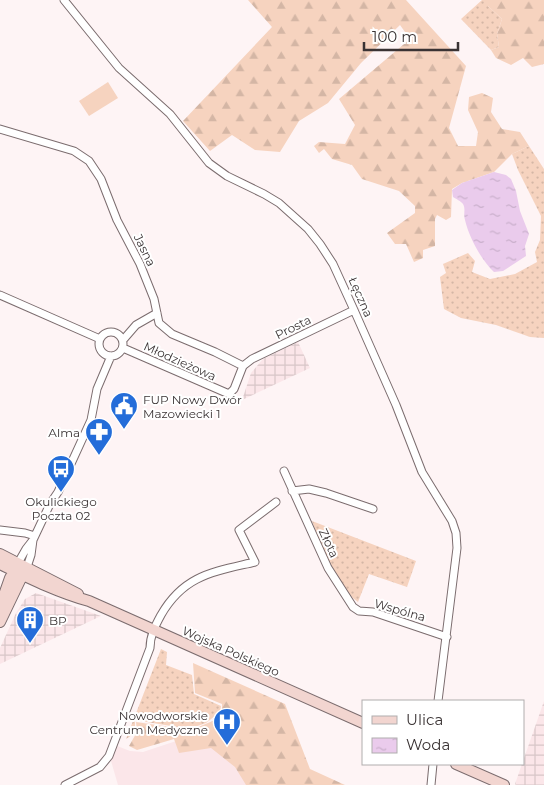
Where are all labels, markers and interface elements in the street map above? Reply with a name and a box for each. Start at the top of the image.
scale bar [364,20,458,52]
text: 100 m [372,27,417,46]
street label: Jasna [130,230,159,269]
street label: Łęczna [346,275,376,319]
street label: Prosta [273,312,313,342]
street label: Młodzieżowa [141,338,219,384]
public building icon: FUP Nowy Dwór Mazowiecki 1 [109,391,139,430]
place label: FUP Nowy Dwór Mazowiecki 1 [143,392,242,421]
pharmacy icon: Alma [84,417,114,456]
place label: Alma [48,425,80,440]
bus stop icon: Okulickiego Poczta 02 [46,454,76,493]
place label: Okulickiego Poczta 02 [25,494,97,523]
street label: Złota [316,526,342,560]
street label: Wspólna [373,596,427,624]
building icon: BP [15,605,45,644]
place label: BP [49,613,67,628]
street label: Wojska Polskiego [180,623,282,679]
legend [362,700,524,765]
hospital icon: Nowodworskie Centrum Medyczne [212,707,242,746]
place label: Nowodworskie Centrum Medyczne [90,708,208,737]
text: Ulica [406,710,443,729]
text: Woda [406,735,450,754]

